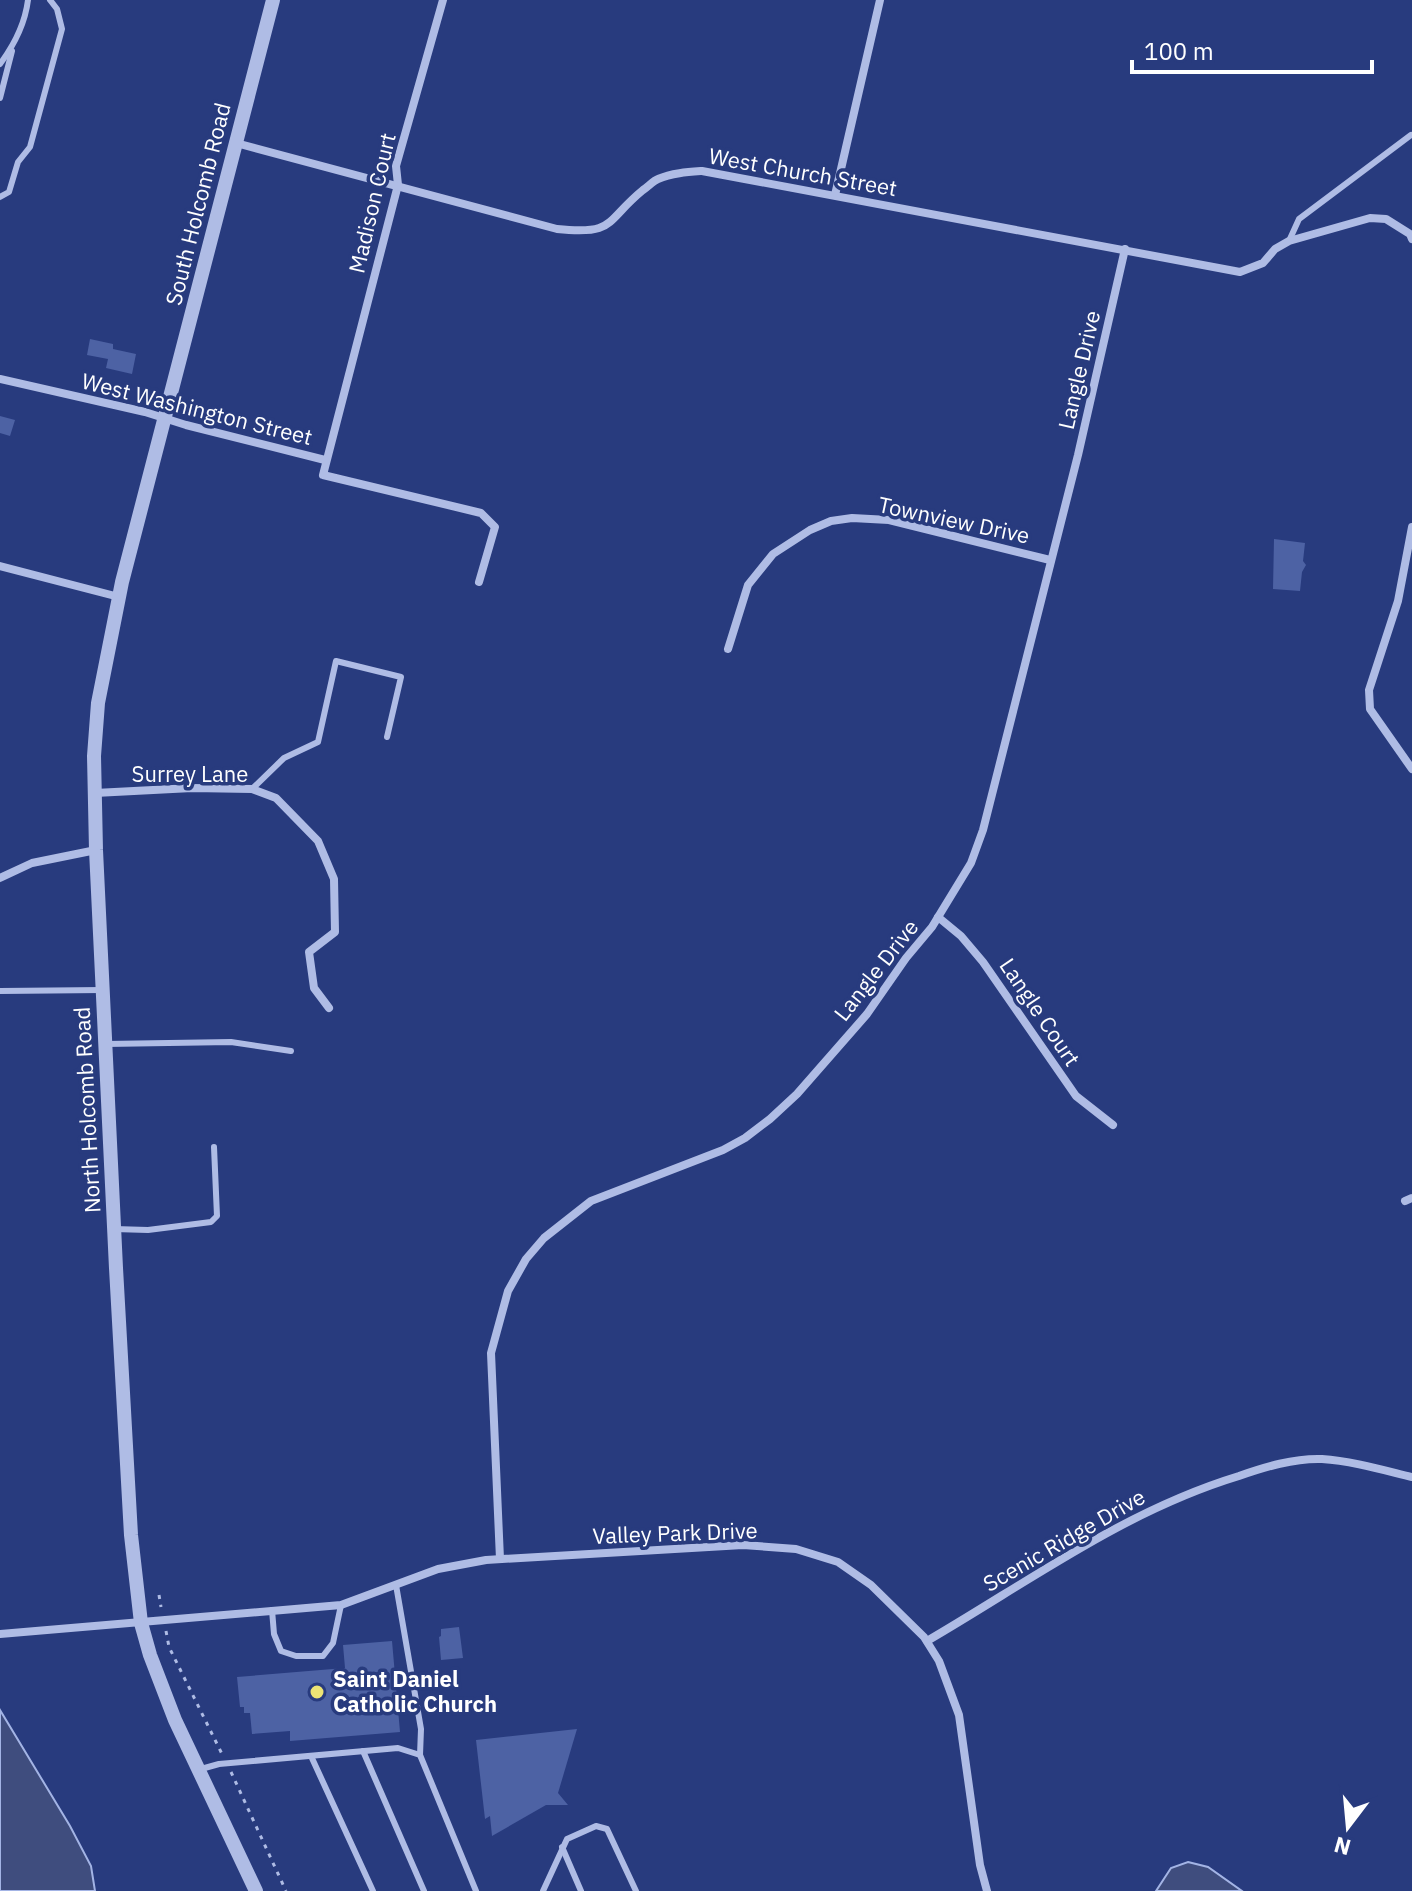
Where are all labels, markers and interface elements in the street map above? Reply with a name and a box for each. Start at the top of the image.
scale bar [1132,24,1372,74]
text: 100 m [1144,35,1214,67]
street label: South Holcomb Road [158,100,237,308]
street label: Madison Court [341,130,402,276]
street label: West Church Street [707,141,899,202]
street label: Langle Drive [1051,308,1106,432]
street label: West Washington Street [79,366,315,451]
street label: Townview Drive [876,489,1032,550]
street label: Surrey Lane [132,759,248,788]
street label: Langle Drive [827,913,924,1026]
street label: Langle Court [994,952,1087,1071]
street label: North Holcomb Road [67,1006,106,1214]
street label: Scenic Ridge Drive [978,1481,1150,1598]
street label: Valley Park Drive [592,1515,758,1550]
place label: Saint Daniel Catholic Church [333,1664,497,1718]
marker: Saint Daniel Catholic Church [308,1683,326,1701]
north arrow [1308,1787,1388,1867]
text: N [1331,1831,1354,1863]

